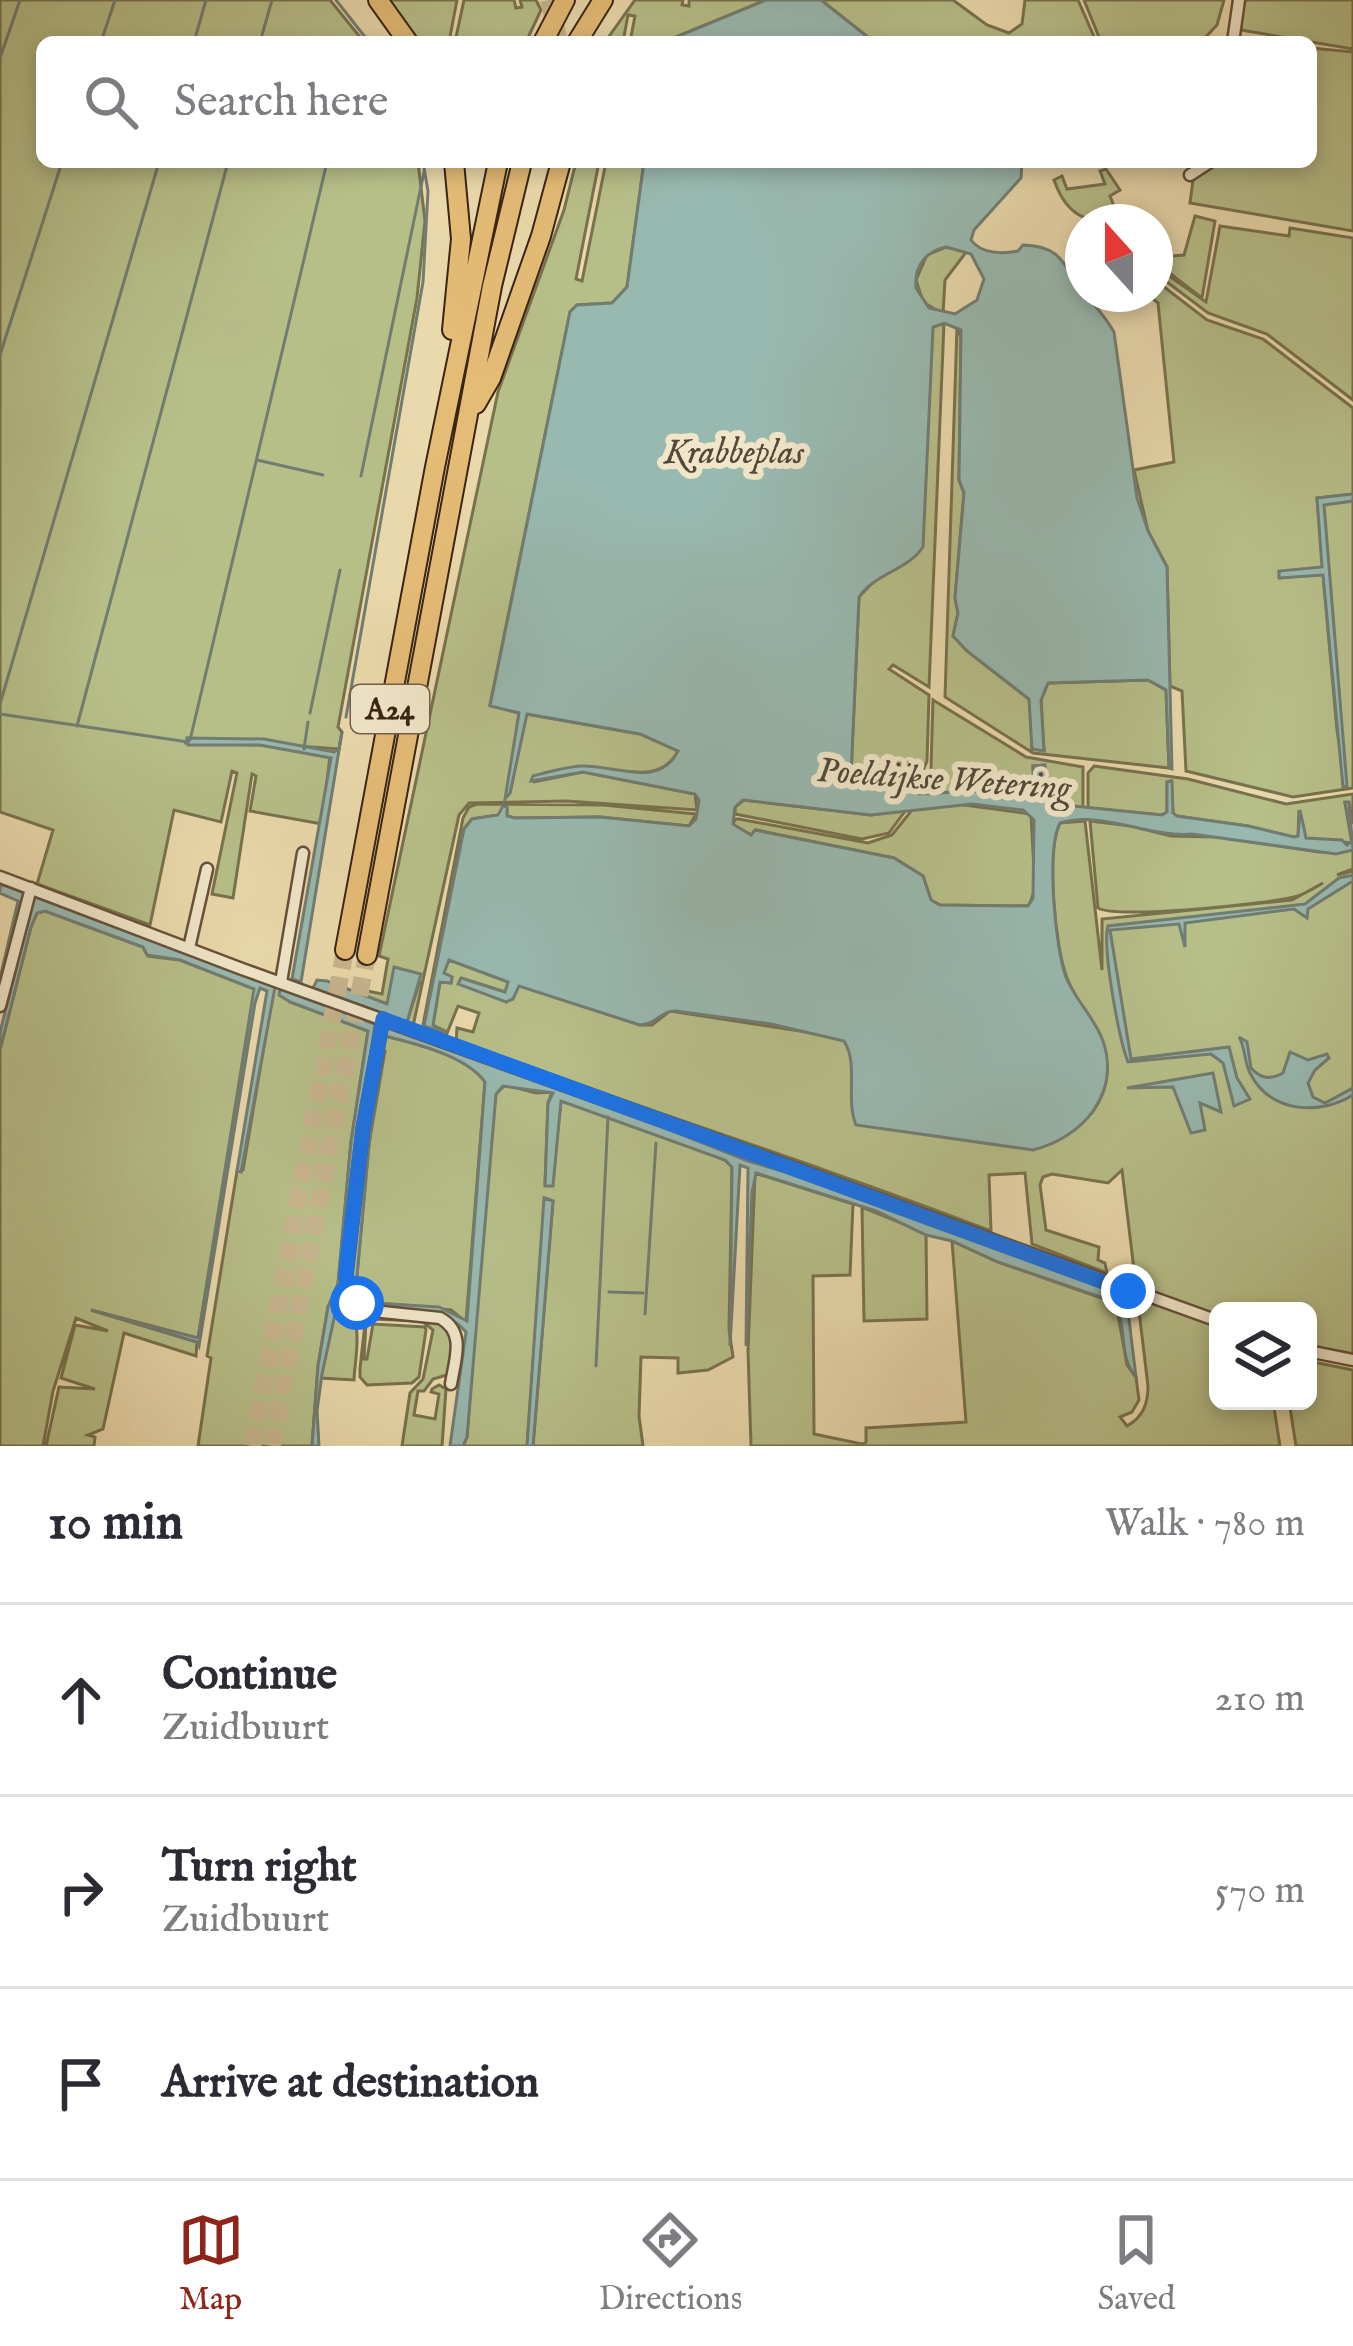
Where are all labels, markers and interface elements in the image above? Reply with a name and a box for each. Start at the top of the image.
search box [36,36,1317,168]
icon: search [78,69,144,135]
text: Search here [174,74,388,131]
north arrow [1065,204,1173,312]
water label: Krabbeplas [662,430,805,476]
road number: A24 [351,685,429,733]
water label: Poeldijkse Wetering [815,748,1074,812]
route end [1101,1264,1155,1318]
route start [330,1276,384,1330]
map controls [1209,1302,1317,1410]
button: layers [1209,1302,1317,1410]
text: 10 min [48,1492,183,1557]
text: Walk · 780 m [1105,1500,1305,1549]
text: Continue [162,1647,337,1704]
icon: ahead [48,1667,114,1733]
text: 210 m [1215,1675,1305,1724]
text: Zuidbuurt [162,1704,329,1753]
text: Turn right [162,1839,357,1896]
icon: right [48,1859,114,1925]
text: 570 m [1215,1867,1305,1916]
text: Zuidbuurt [162,1896,329,1945]
icon: arrive [48,2051,114,2117]
text: Arrive at destination [162,2055,539,2112]
tab: Map [178,2207,244,2321]
tab: Directions [599,2207,742,2321]
tab: Saved [1097,2207,1175,2321]

